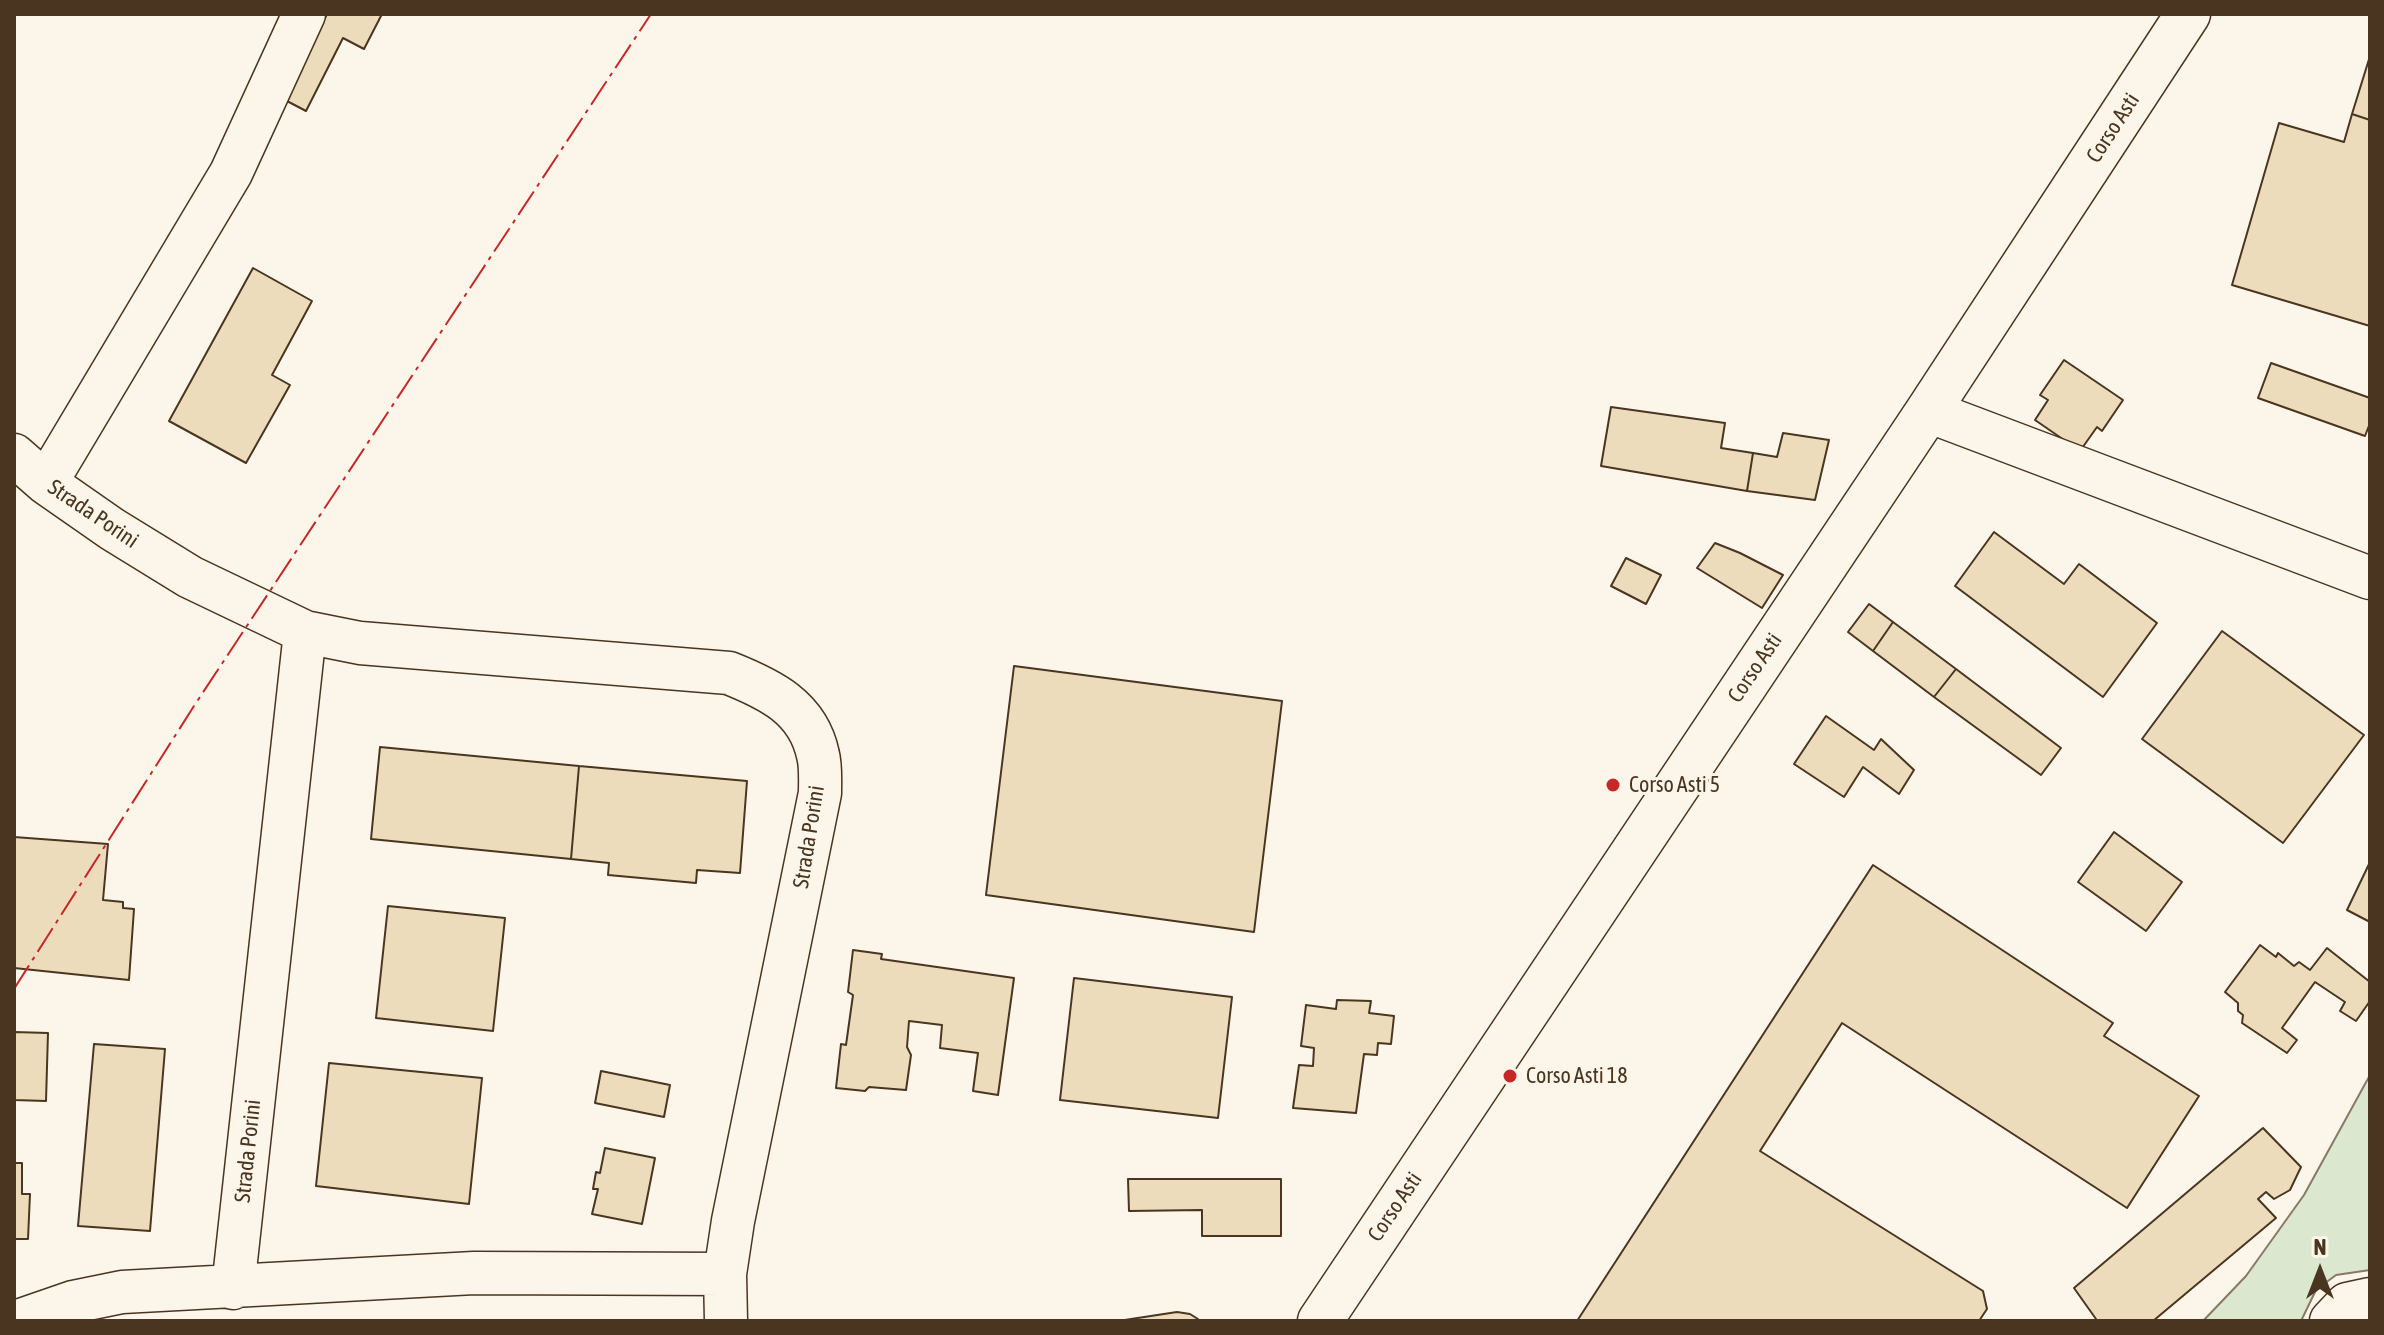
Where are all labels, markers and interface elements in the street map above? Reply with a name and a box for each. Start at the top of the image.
street label: Corso Asti [2081,88,2145,168]
street label: Strada Porini [43,474,143,554]
street label: Corso Asti [1722,628,1788,708]
place label: Corso Asti 5 [1629,772,1720,798]
marker: Corso Asti 5 [1604,776,1622,794]
street label: Strada Porini [788,784,830,890]
place label: Corso Asti 18 [1526,1063,1627,1089]
marker: Corso Asti 18 [1501,1067,1519,1085]
street label: Strada Porini [229,1098,267,1204]
street label: Corso Asti [1362,1167,1428,1247]
north arrow [2280,1231,2360,1311]
text: N [2314,1234,2326,1260]

